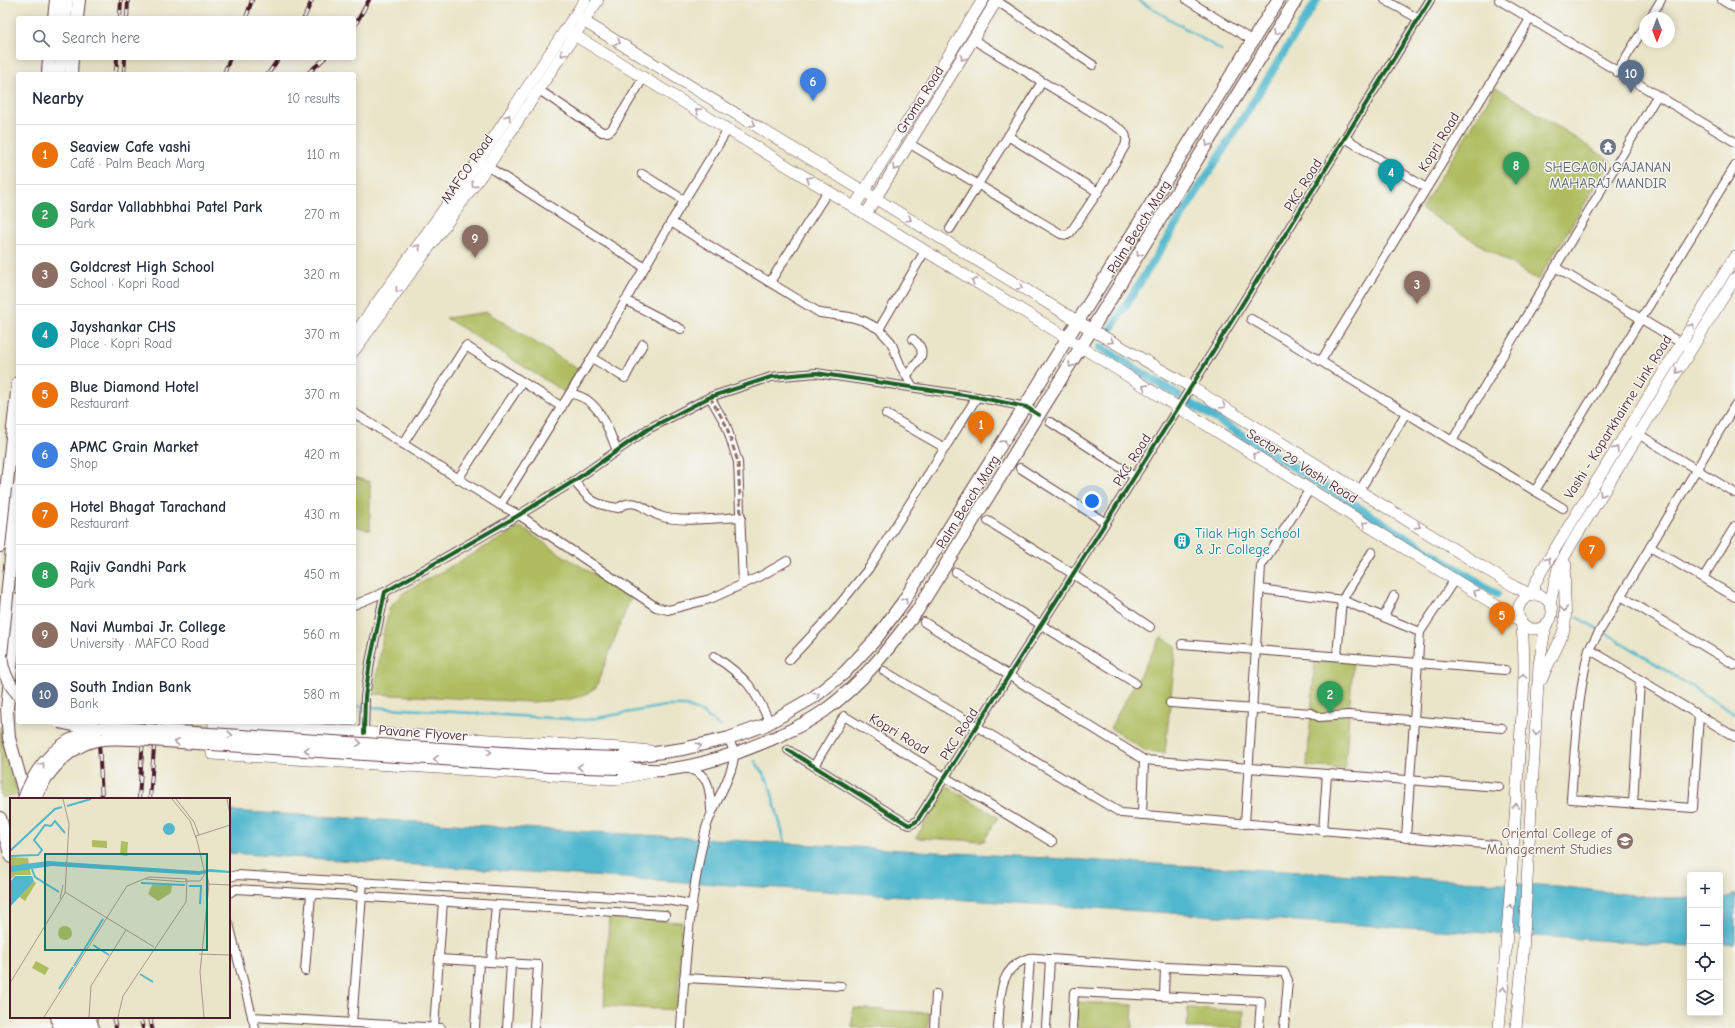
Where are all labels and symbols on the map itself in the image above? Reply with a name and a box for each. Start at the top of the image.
north arrow [1639,12,1675,48]
one-way arrow [1273,29,1281,36]
one-way arrow [614,37,621,45]
one-way arrow [561,50,568,57]
one-way arrow [961,54,968,61]
pin: 10 [1618,60,1644,93]
street label: Groma Road [893,63,947,137]
pin: 6 [800,68,826,101]
one-way arrow [695,108,702,116]
street label: Kopri Road [1415,109,1463,175]
one-way arrow [503,114,511,121]
one-way arrow [749,119,756,127]
street label: MAFCO Road [437,131,497,207]
temple icon: SHEGAON GAJANAN MAHARAJ MANDIR [1598,137,1618,157]
one-way arrow [1205,140,1212,147]
pin: 8 [1503,152,1529,185]
street label: PKC Road [1280,156,1326,214]
pin: 4 [1378,159,1404,192]
place label: SHEGAON GAJANAN MAHARAJ MANDIR [1545,159,1671,192]
one-way arrow [892,164,899,171]
one-way arrow [806,177,813,184]
street label: Palm Beach Marg [1103,177,1175,277]
one-way arrow [471,181,479,188]
one-way arrow [905,215,912,222]
pin: 9 [462,225,488,258]
one-way arrow [413,244,420,251]
one-way arrow [1136,250,1144,257]
pin: 3 [1404,271,1430,304]
one-way arrow [971,278,978,286]
one-way arrow [1016,282,1023,289]
one-way arrow [396,286,403,293]
one-way arrow [1687,323,1694,330]
street label: Vashi - Koparkhairne Link Road [1560,332,1676,502]
one-way arrow [1107,336,1114,344]
one-way arrow [1068,361,1076,368]
one-way arrow [1675,367,1682,374]
one-way arrow [1142,384,1149,391]
one-way arrow [1219,402,1226,409]
pin: 1 [968,411,994,444]
street label: Sector 29 Vashi Road [1243,425,1361,507]
street label: PKC Road [1109,431,1155,489]
one-way arrow [999,439,1006,446]
one-way arrow [1612,446,1619,453]
street label: Palm Beach Marg [932,452,1004,552]
one-way arrow [1252,452,1259,460]
one-way arrow [1600,489,1607,496]
your location [1082,491,1102,511]
one-way arrow [1362,521,1369,528]
one-way arrow [1413,521,1420,528]
place label: Tilak High School & Jr. College [1195,525,1300,558]
building icon: Tilak High School & Jr. College [1172,531,1192,551]
pin: 7 [1579,536,1605,569]
one-way arrow [1543,557,1551,564]
one-way arrow [1473,590,1480,597]
one-way arrow [900,597,907,604]
pin: 5 [1489,602,1515,635]
one-way arrow [1560,606,1569,612]
one-way arrow [1518,673,1527,679]
pin: 2 [1317,681,1343,714]
one-way arrow [813,692,820,699]
street label: PKC Road [936,705,982,763]
street label: Kopri Road [866,710,932,758]
street label: Pavane Flyover [378,721,469,745]
one-way arrow [227,730,233,739]
one-way arrow [1531,730,1540,736]
one-way arrow [174,738,180,746]
one-way arrow [356,739,362,748]
one-way arrow [695,742,702,750]
one-way arrow [304,746,310,755]
one-way arrow [486,747,492,756]
one-way arrow [433,755,439,763]
one-way arrow [37,762,45,769]
one-way arrow [577,763,583,772]
inset map [10,798,230,1018]
one-way arrow [1511,803,1520,809]
place label: Oriental College of Management Studies [1486,825,1613,858]
school or university icon: Oriental College of Management Studies [1615,831,1635,851]
one-way arrow [1505,904,1514,910]
one-way arrow [1499,986,1508,992]

